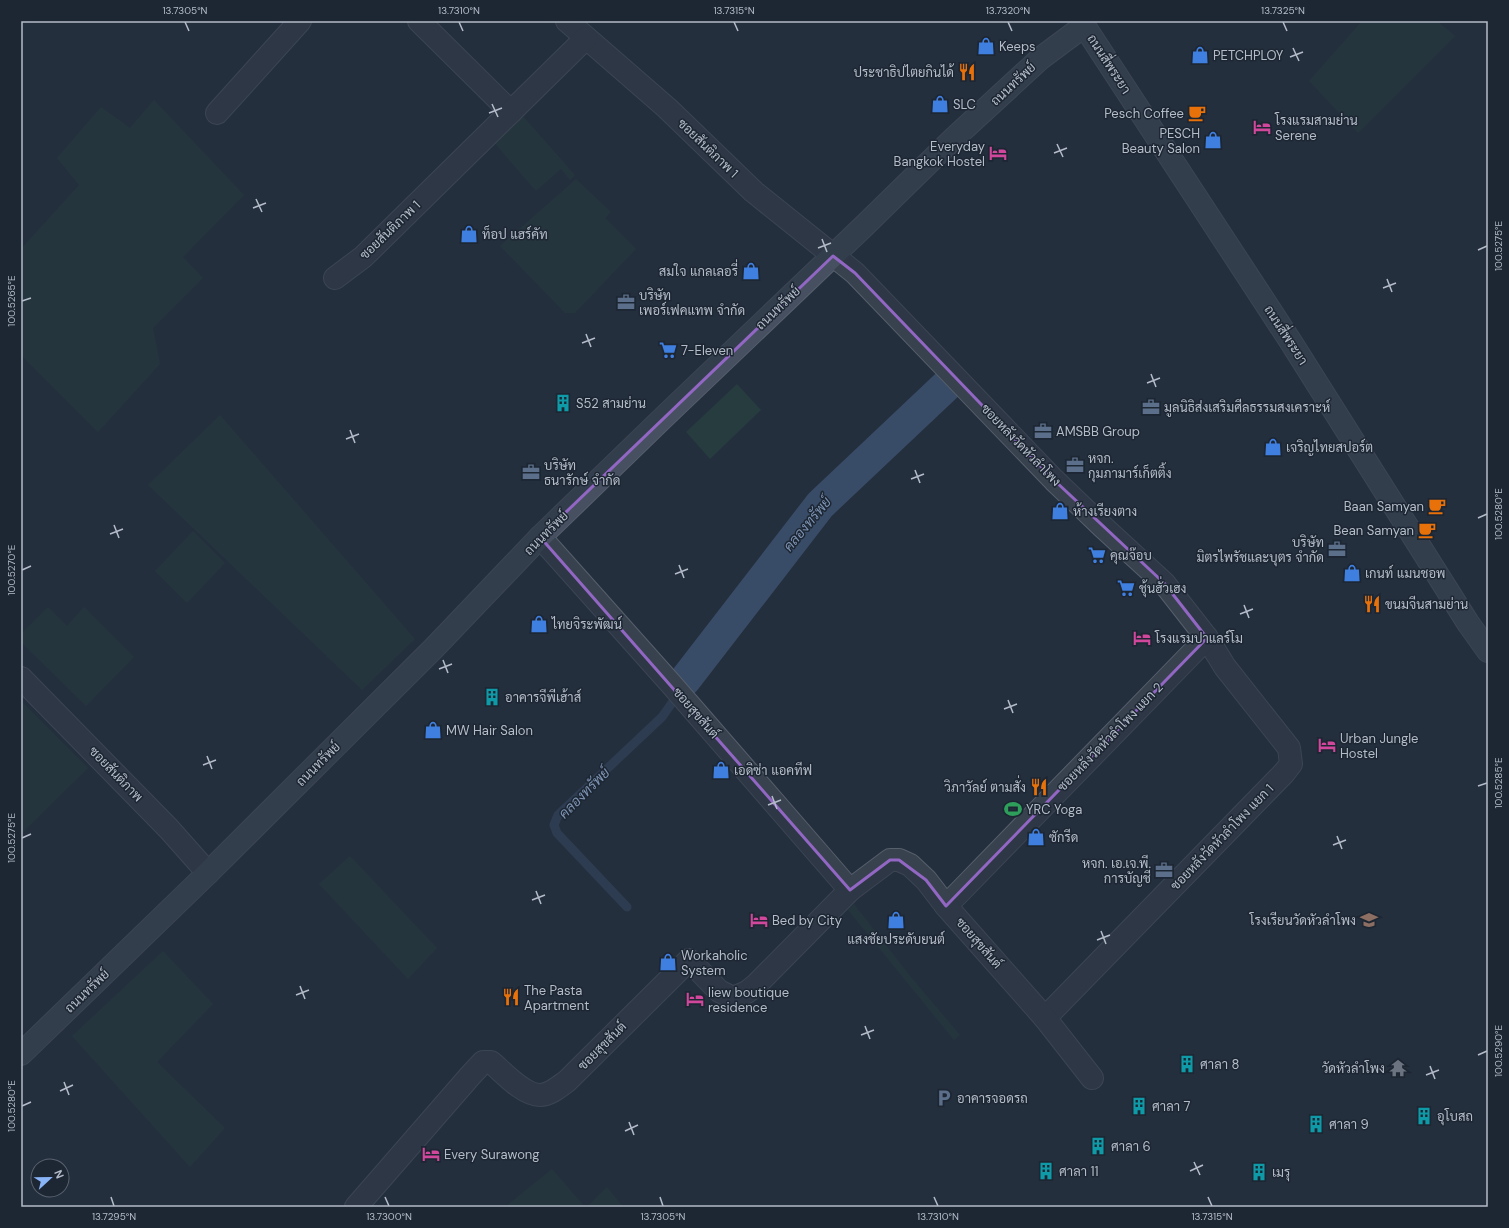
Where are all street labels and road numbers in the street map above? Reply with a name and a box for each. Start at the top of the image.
street label: ถนนสี่พระยา [1083,29,1138,97]
street label: ถนนทรัพย์ [986,58,1039,109]
street label: ซอยสันติภาพ 1 [674,115,742,181]
street label: ซอยสันติภาพ 1 [356,197,424,263]
street label: ถนนทรัพย์ [751,282,804,333]
street label: ถนนสี่พระยา [1260,300,1315,368]
street label: ซอยหลังวัดหัวลำโพง [977,400,1065,490]
street label: ถนนทรัพย์ [520,507,572,559]
street label: ซอยหลังวัดหัวลำโพง แยก 2 [1054,679,1166,795]
street label: ซอยสุขสันต์ [668,683,724,743]
street label: ถนนทรัพย์ [292,738,344,790]
street label: ซอยสันติภาพ [85,743,147,805]
street label: ซอยหลังวัดหัวลำโพง แยก 1 [1167,780,1277,894]
street label: ซอยสุขสันต์ [951,913,1007,973]
street label: ถนนทรัพย์ [60,965,113,1016]
street label: ซอยสุขสันต์ [573,1017,631,1075]

